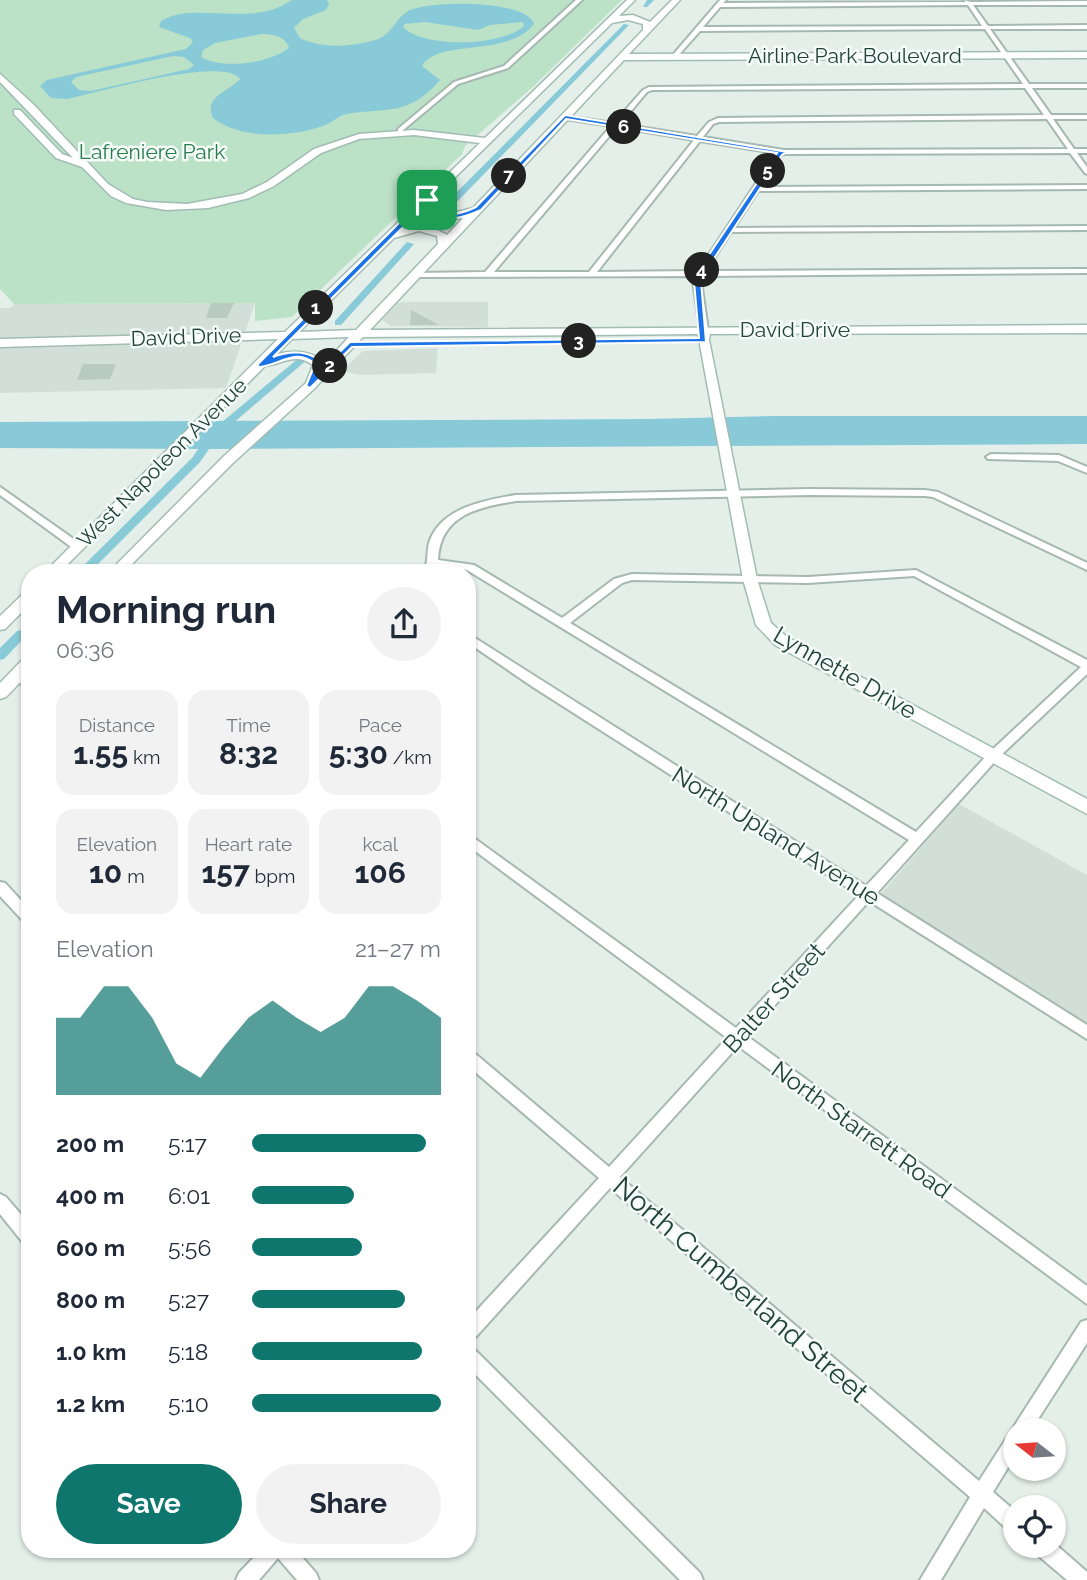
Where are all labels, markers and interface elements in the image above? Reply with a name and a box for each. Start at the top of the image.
street label: Airline Park Boulevard [748,43,962,68]
pin: 6 [606,110,642,144]
text: 6 [618,115,629,137]
park label: Lafreniere Park [79,139,225,164]
pin: 5 [750,154,786,188]
pin: 7 [491,158,526,194]
text: 5 [762,159,773,181]
text: 7 [503,164,514,186]
pin [397,170,457,230]
icon: arrive [408,181,446,219]
pin: 4 [684,252,720,288]
text: 4 [696,258,707,280]
pin: 1 [298,290,334,326]
text: 1 [311,296,320,318]
street label: David Drive [740,317,850,342]
street label: David Drive [130,322,242,351]
pin: 3 [562,324,596,358]
text: 3 [573,329,584,351]
pin: 2 [312,348,348,384]
text: 2 [324,354,335,376]
street label: West Napoleon Avenue [72,373,252,553]
text: Morning run [56,587,276,632]
button: share [367,587,441,661]
street label: Lynnette Drive [769,620,922,725]
text: 06:36 [56,636,114,663]
text: Distance [79,714,155,736]
text: Time [226,714,271,736]
text: Pace [358,714,402,736]
text: 1.55 [73,736,128,771]
text: 8:32 [219,736,278,771]
text: 5:30 [329,736,388,771]
text: km [128,746,160,768]
text: /km [388,746,432,768]
street label: North Upland Avenue [667,760,886,911]
text: Elevation [76,833,157,855]
text: Heart rate [205,833,292,855]
text: kcal [362,833,398,855]
text: 10 [89,855,122,890]
text: 157 [201,855,250,890]
text: 106 [354,855,406,890]
text: m [122,865,145,887]
text: bpm [250,865,296,887]
text: Elevation [56,935,154,962]
text: 21–27 m [355,935,441,962]
street label: Balter Street [717,937,831,1059]
street label: North Starrett Road [766,1055,957,1204]
text: 200 m [56,1130,124,1157]
text: 5:17 [168,1130,207,1157]
street label: North Cumberland Street [606,1170,875,1410]
text: 400 m [56,1182,124,1209]
text: 6:01 [168,1182,210,1209]
text: 600 m [56,1234,125,1261]
text: 5:56 [168,1234,211,1261]
text: 800 m [56,1286,125,1313]
text: 5:27 [168,1286,209,1313]
text: 1.0 km [56,1338,126,1365]
text: 5:18 [168,1338,208,1365]
text: 1.2 km [56,1390,125,1417]
text: 5:10 [168,1390,209,1417]
north arrow [1003,1418,1066,1480]
map controls [1003,1418,1066,1558]
button: Save [56,1464,242,1544]
button: Share [256,1464,441,1544]
button: locate [1003,1495,1066,1558]

